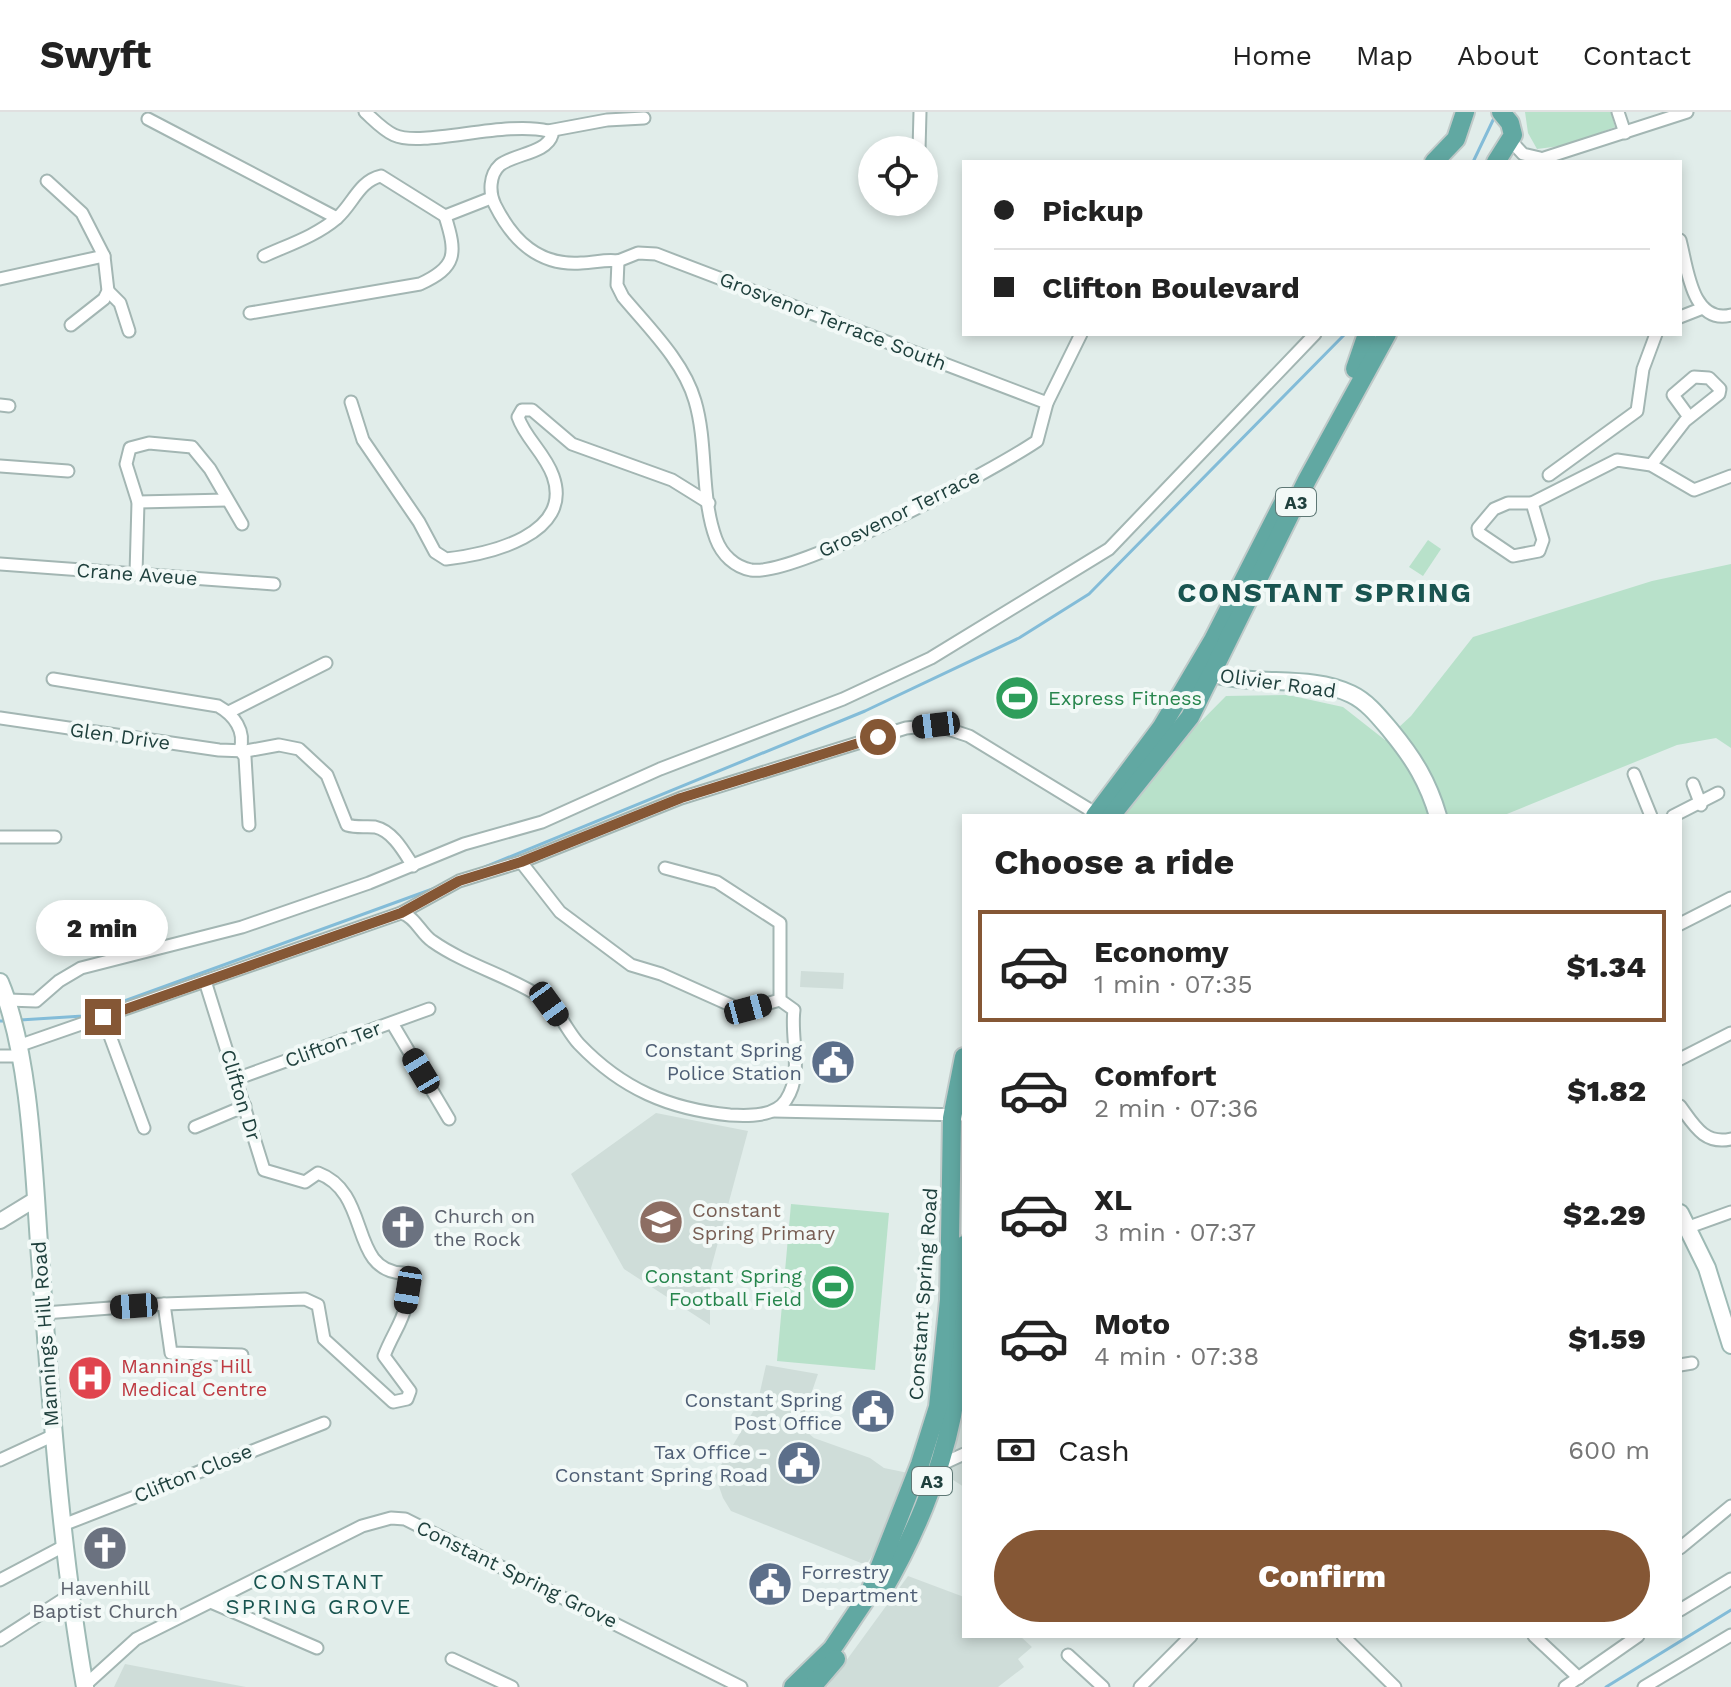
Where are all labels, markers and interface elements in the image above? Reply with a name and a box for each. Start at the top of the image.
text: Swyft [40,33,151,77]
text: Home [1232,39,1312,72]
text: Map [1356,39,1413,72]
text: About [1457,39,1539,72]
text: Contact [1583,39,1691,72]
map controls [858,136,938,216]
button: locate [858,136,938,216]
text: Pickup [1042,193,1144,228]
street label: Grosvenor Terrace South [716,267,950,375]
text: Clifton Boulevard [1042,270,1300,305]
street label: Grosvenor Terrace [814,464,984,562]
road number: A3 [1276,488,1316,516]
street label: Crane Aveue [76,558,198,590]
district label: CONSTANT SPRING [1177,576,1473,609]
street label: Olivier Road [1218,663,1338,703]
sports icon: Express Fitness [993,674,1041,722]
place label: Express Fitness [1048,686,1202,710]
car [911,710,961,740]
street label: Glen Drive [68,717,172,755]
route start [860,719,896,755]
text: Choose a ride [994,841,1234,883]
callout: 2 min [37,901,169,957]
text: 2 min [67,913,137,943]
icon: car [998,930,1070,1002]
text: Economy [1094,934,1229,969]
text: $1.34 [1567,949,1646,984]
text: 1 min · 07:35 [1094,969,1253,999]
car [525,978,573,1030]
car [722,991,774,1027]
route end [85,999,121,1035]
street label: Clifton Ter [282,1016,384,1072]
place label: Constant Spring Police Station [644,1038,802,1085]
public building icon: Constant Spring Police Station [809,1038,857,1086]
car [398,1044,444,1098]
street label: Clifton Dr [216,1047,266,1143]
icon: car [998,1054,1070,1126]
text: Comfort [1094,1058,1216,1093]
text: $1.82 [1567,1073,1646,1108]
text: 2 min · 07:36 [1094,1093,1258,1123]
icon: car [998,1178,1070,1250]
text: XL [1094,1182,1132,1217]
street label: Constant Spring Road [904,1187,942,1401]
text: $2.29 [1563,1197,1646,1232]
school or university icon: Constant Spring Primary [637,1198,685,1246]
place label: Constant Spring Primary [692,1198,836,1245]
church icon: Church on the Rock [379,1203,427,1251]
place label: Church on the Rock [434,1204,535,1251]
text: 3 min · 07:37 [1094,1217,1256,1247]
street label: Mannings Hill Road [27,1240,63,1428]
sports icon: Constant Spring Football Field [809,1263,857,1311]
car [392,1264,424,1316]
place label: Constant Spring Football Field [644,1264,802,1311]
car [109,1292,159,1320]
icon: car [998,1302,1070,1374]
text: Moto [1094,1306,1170,1341]
text: $1.59 [1568,1321,1646,1356]
text: 4 min · 07:38 [1094,1341,1259,1371]
hospital icon: Mannings Hill Medical Centre [66,1354,114,1402]
place label: Mannings Hill Medical Centre [121,1354,267,1401]
public building icon: Constant Spring Post Office [849,1387,897,1435]
place label: Constant Spring Post Office [684,1388,842,1435]
icon: cash [994,1428,1038,1472]
text: Cash [1058,1433,1130,1468]
text: 600 m [1568,1435,1650,1465]
street label: Clifton Close [130,1438,256,1508]
public building icon: Tax Office - Constant Spring Road [775,1439,823,1487]
place label: Tax Office - Constant Spring Road [555,1440,768,1487]
road number: A3 [912,1467,952,1495]
street label: Constant Spring Grove [413,1515,621,1633]
church icon: Havenhill Baptist Church [81,1524,129,1572]
button: Confirm [994,1530,1650,1622]
public building icon: Forrestry Department [746,1560,794,1608]
place label: Forrestry Department [801,1560,919,1607]
district label: CONSTANT SPRING GROVE [225,1569,413,1619]
place label: Havenhill Baptist Church [32,1576,178,1623]

